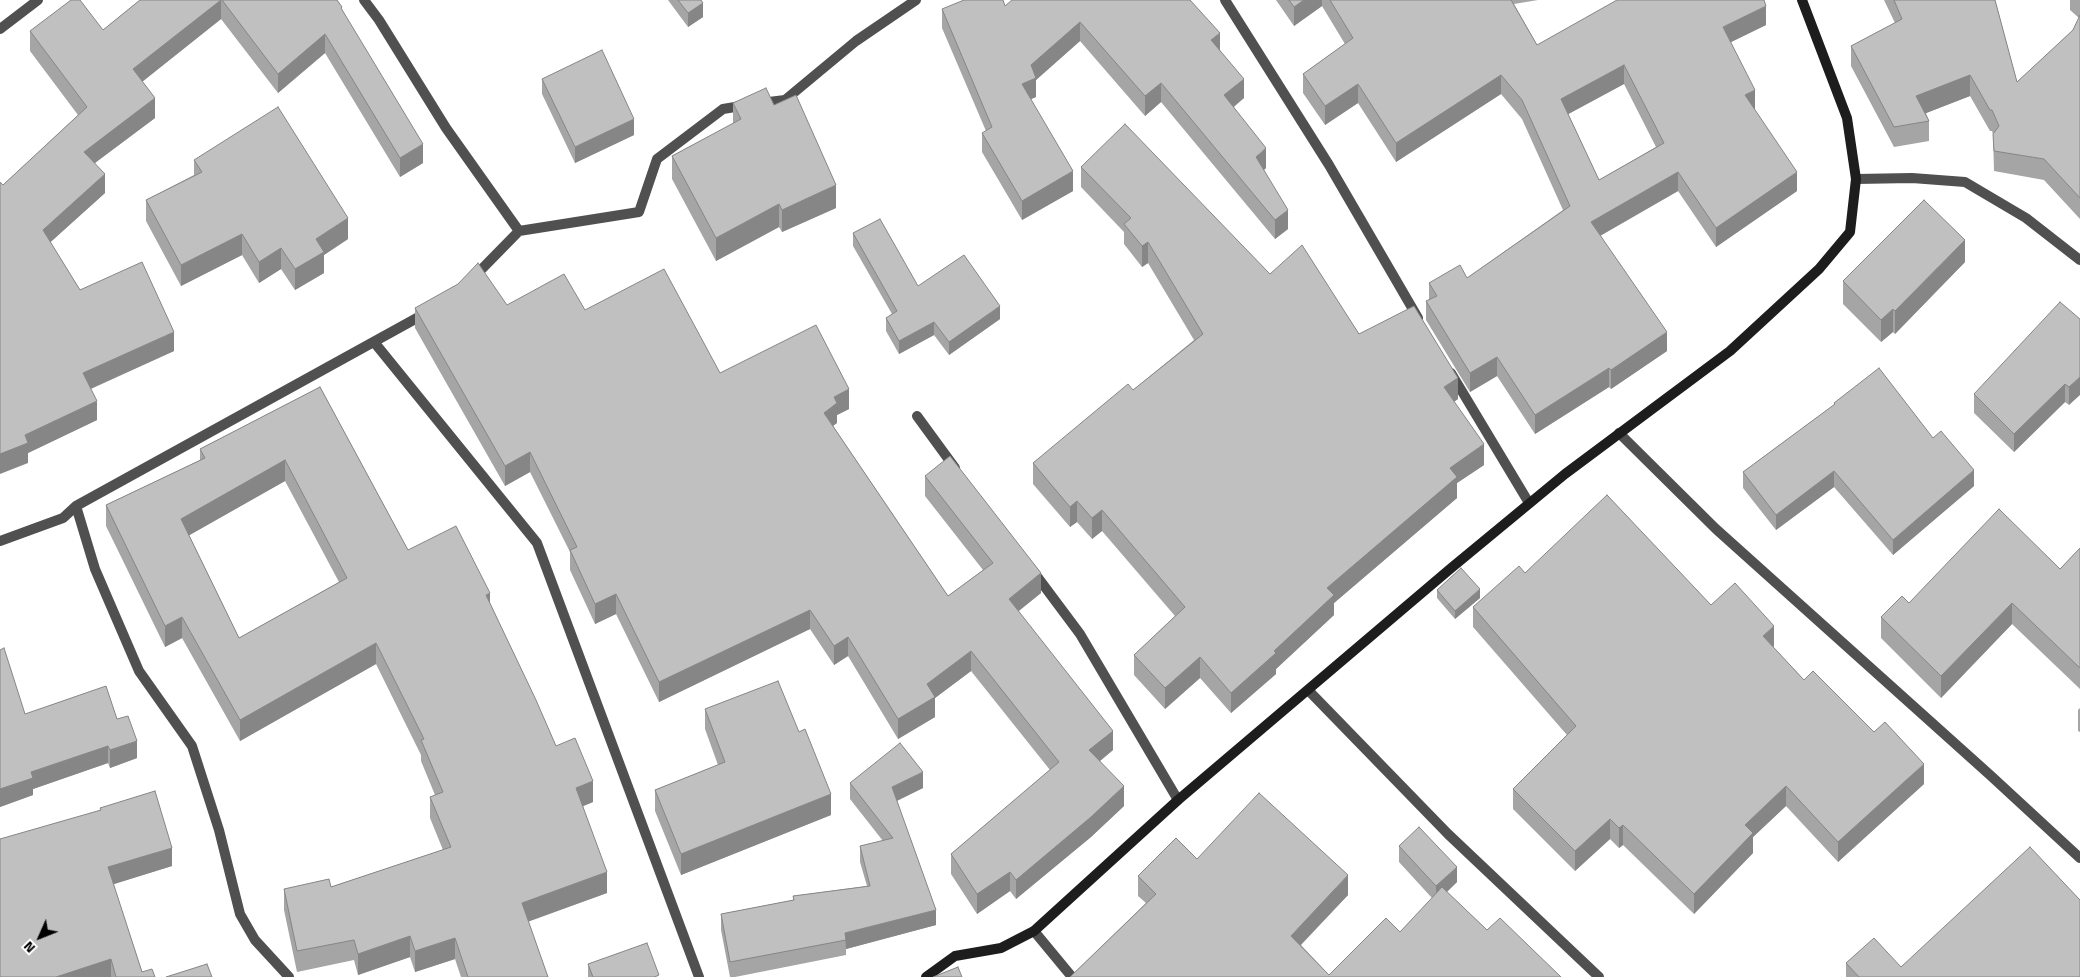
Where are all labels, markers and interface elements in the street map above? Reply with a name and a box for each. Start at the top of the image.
north arrow [15,912,65,962]
text: N [18,937,40,959]

